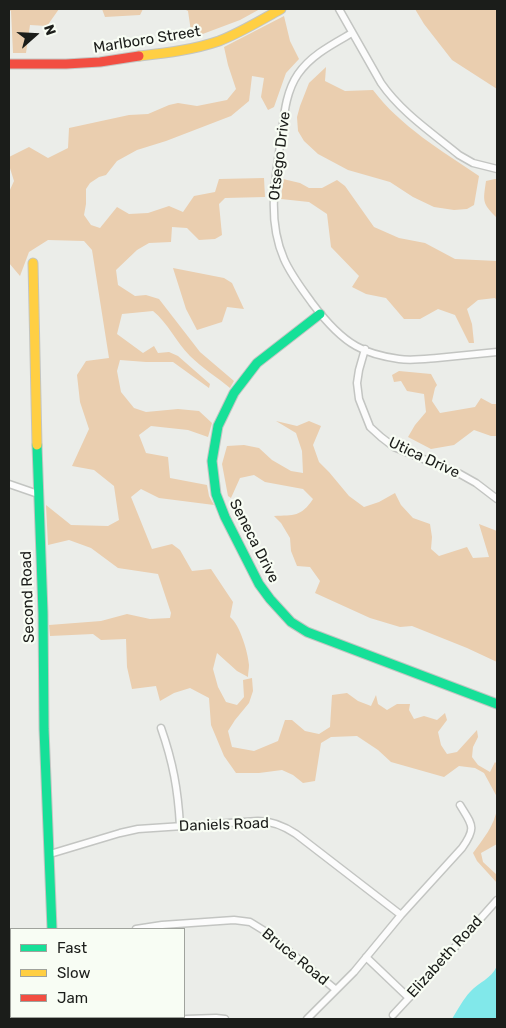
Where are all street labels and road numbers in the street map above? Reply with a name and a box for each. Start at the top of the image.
street label: Marlboro Street [92,23,202,57]
street label: Otsego Drive [266,111,294,201]
street label: Utica Drive [386,434,462,482]
street label: Seneca Drive [225,496,283,586]
street label: Second Road [17,551,39,643]
street label: Daniels Road [179,814,269,836]
street label: Elizabeth Road [404,912,486,1002]
street label: Bruce Road [258,925,332,989]

